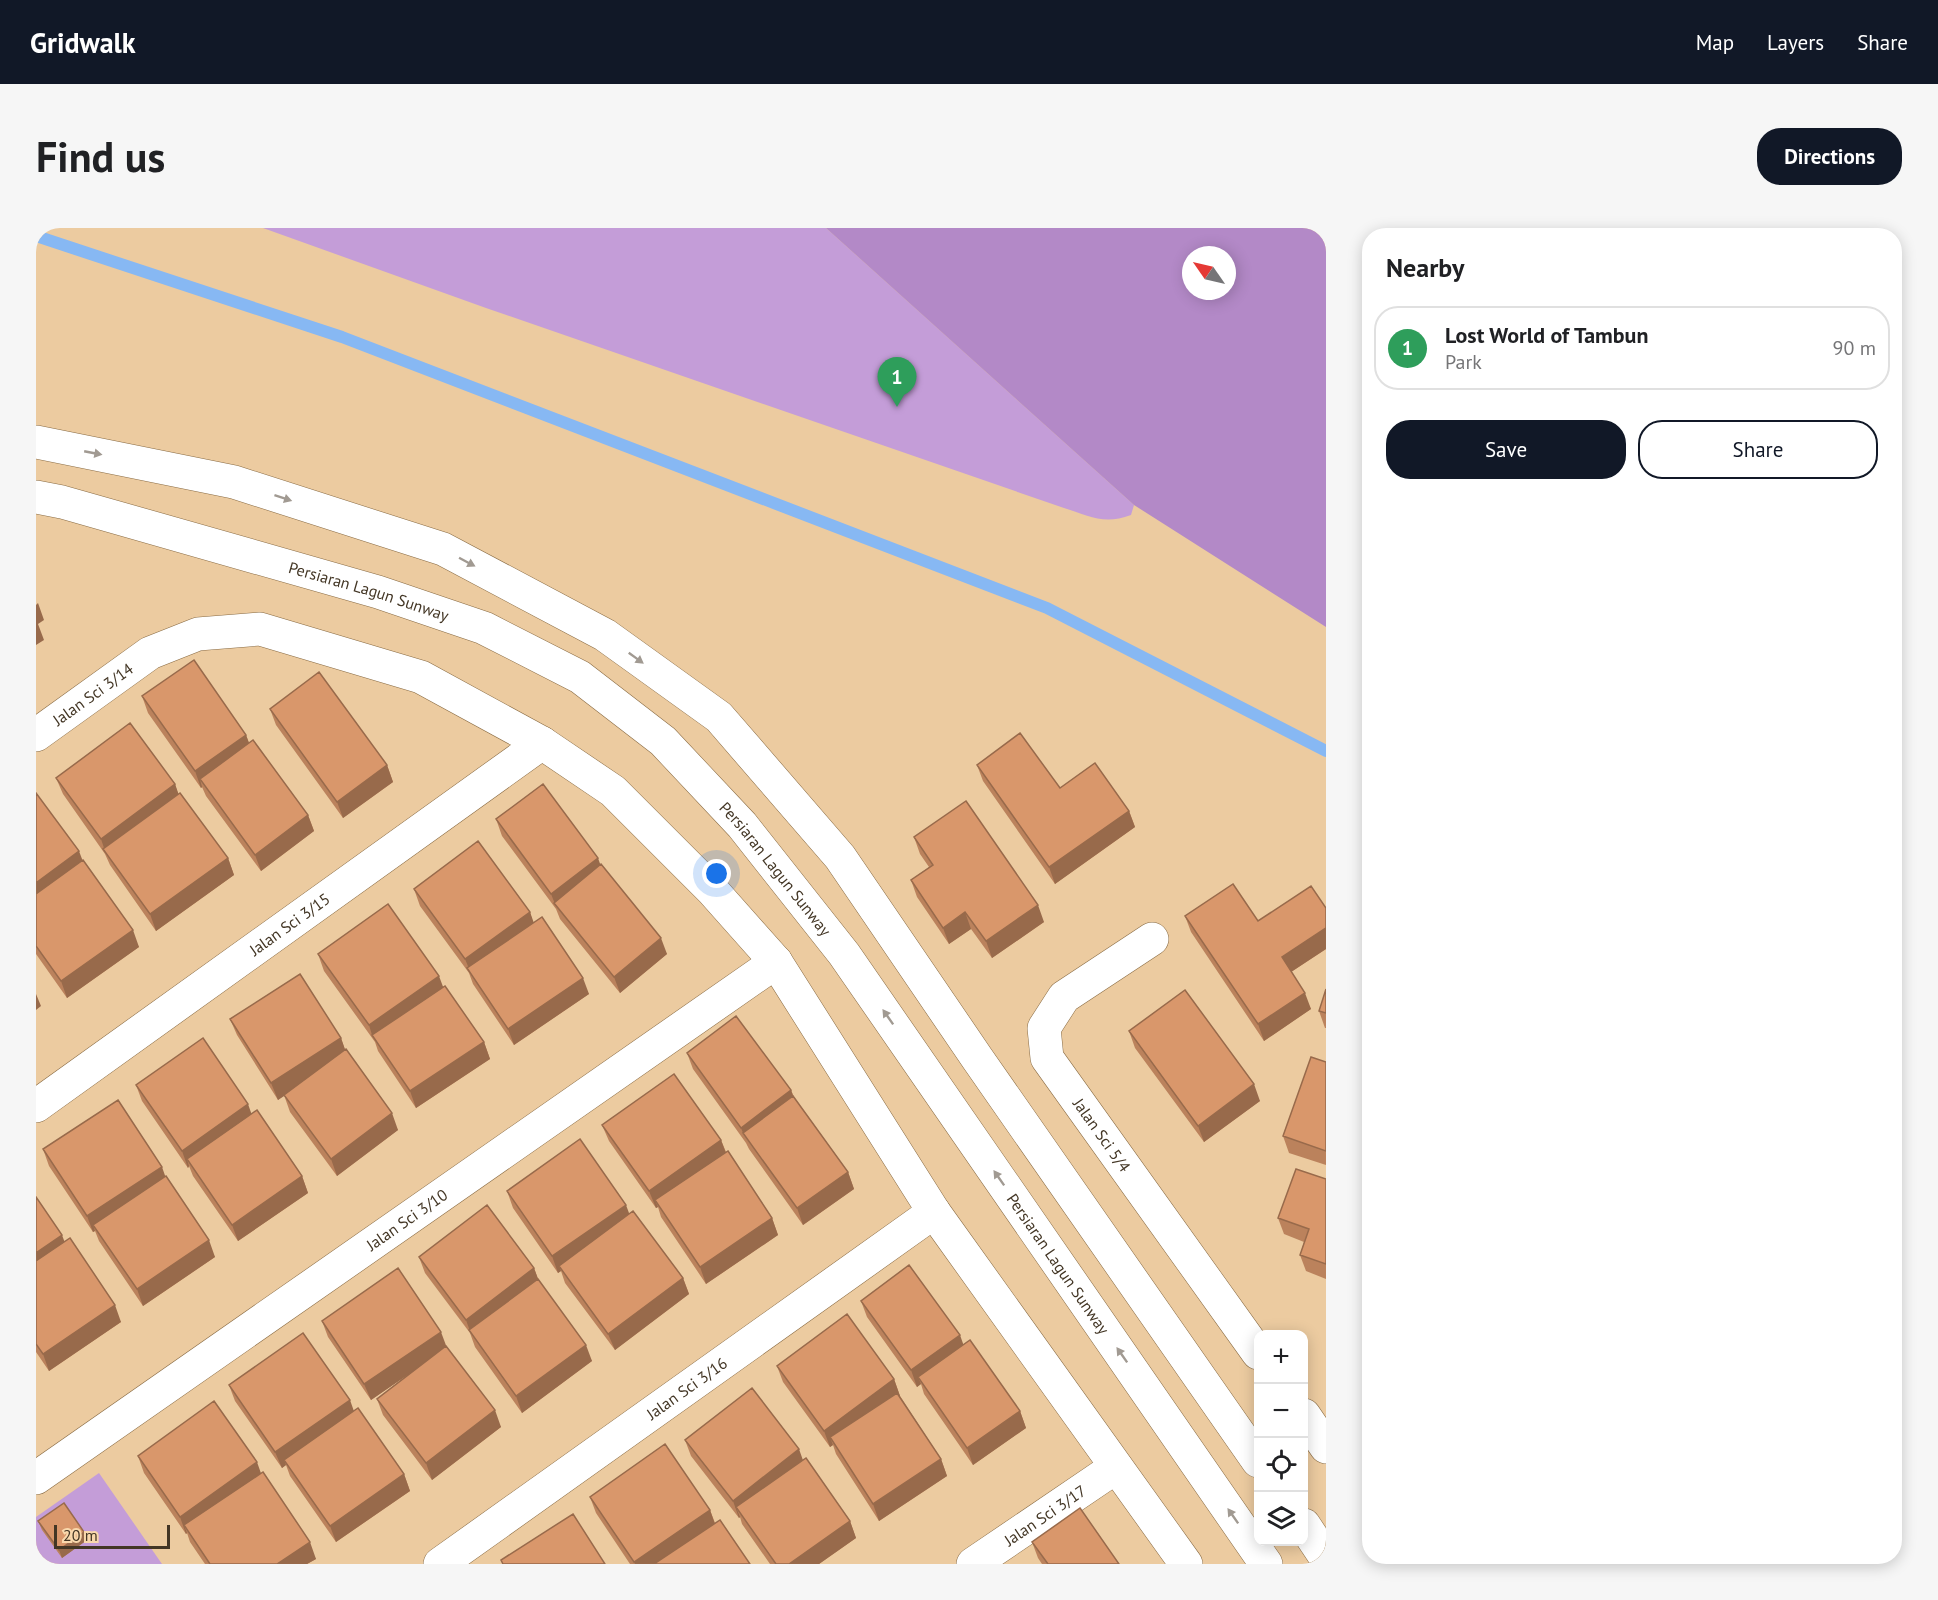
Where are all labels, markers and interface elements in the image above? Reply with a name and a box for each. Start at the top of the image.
text: Gridwalk [30,24,136,61]
text: Map [1696,29,1734,56]
text: Layers [1767,29,1824,56]
text: Share [1857,29,1908,56]
button: Directions [1757,128,1902,185]
text: Find us [36,129,165,184]
north arrow [1182,246,1236,300]
text: Nearby [1386,251,1464,284]
text: Lost World of Tambun [1445,321,1648,349]
text: 1 [1402,335,1413,361]
text: 90 m [1833,335,1876,361]
text: Park [1445,349,1482,375]
pin: 1 [878,358,916,407]
button: Save [1386,420,1626,479]
button: Share [1638,420,1878,479]
one-way arrow [84,449,103,459]
one-way arrow [274,494,292,503]
street label: Persiaran Lagun Sunway [286,557,452,626]
one-way arrow [459,557,476,567]
one-way arrow [628,652,644,664]
street label: Jalan Sci 3/14 [48,658,137,730]
street label: Persiaran Lagun Sunway [715,798,836,940]
your location [702,859,731,888]
street label: Jalan Sci 3/15 [245,888,334,960]
one-way arrow [882,1010,894,1026]
street label: Jalan Sci 5/4 [1068,1093,1135,1176]
one-way arrow [993,1170,1005,1186]
street label: Jalan Sci 3/10 [361,1184,451,1255]
street label: Persiaran Lagun Sunway [1003,1190,1114,1338]
map controls [1254,1330,1308,1546]
button: + [1254,1330,1308,1384]
one-way arrow [1116,1348,1128,1364]
street label: Jalan Sci 3/16 [642,1353,731,1424]
button: − [1254,1384,1308,1438]
button: locate [1254,1438,1308,1492]
street label: Jalan Sci 3/17 [999,1480,1090,1551]
button: layers [1254,1492,1308,1546]
one-way arrow [1228,1508,1239,1524]
scale bar [54,1522,170,1550]
text: 20 m [63,1525,98,1545]

